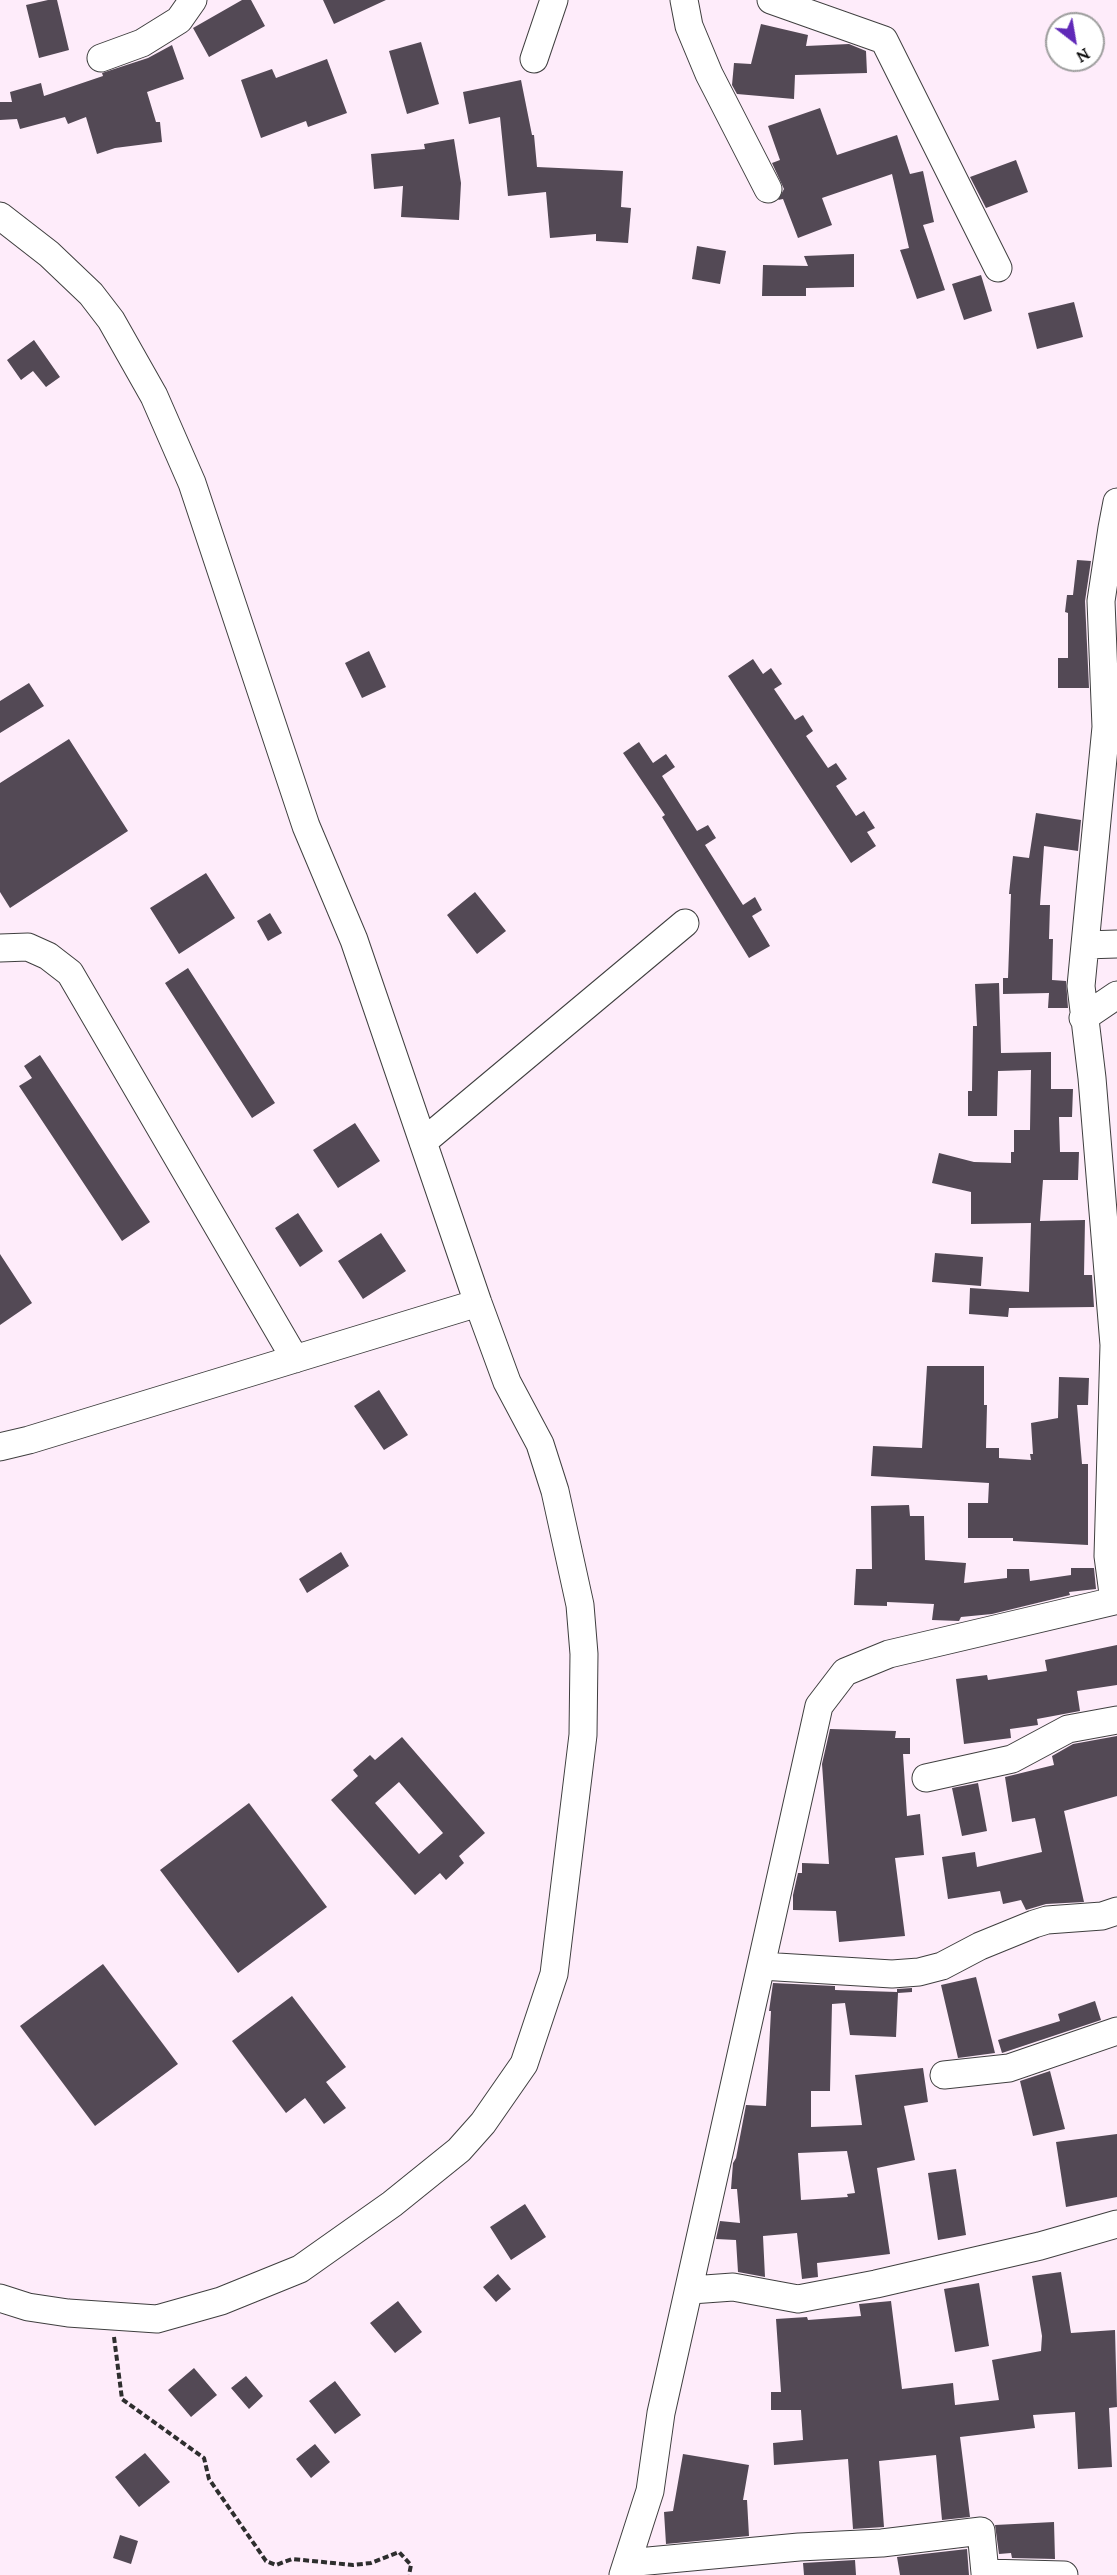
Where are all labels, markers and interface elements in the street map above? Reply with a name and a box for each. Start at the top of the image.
north arrow [1045,12,1105,72]
text: N [1073,44,1094,67]

